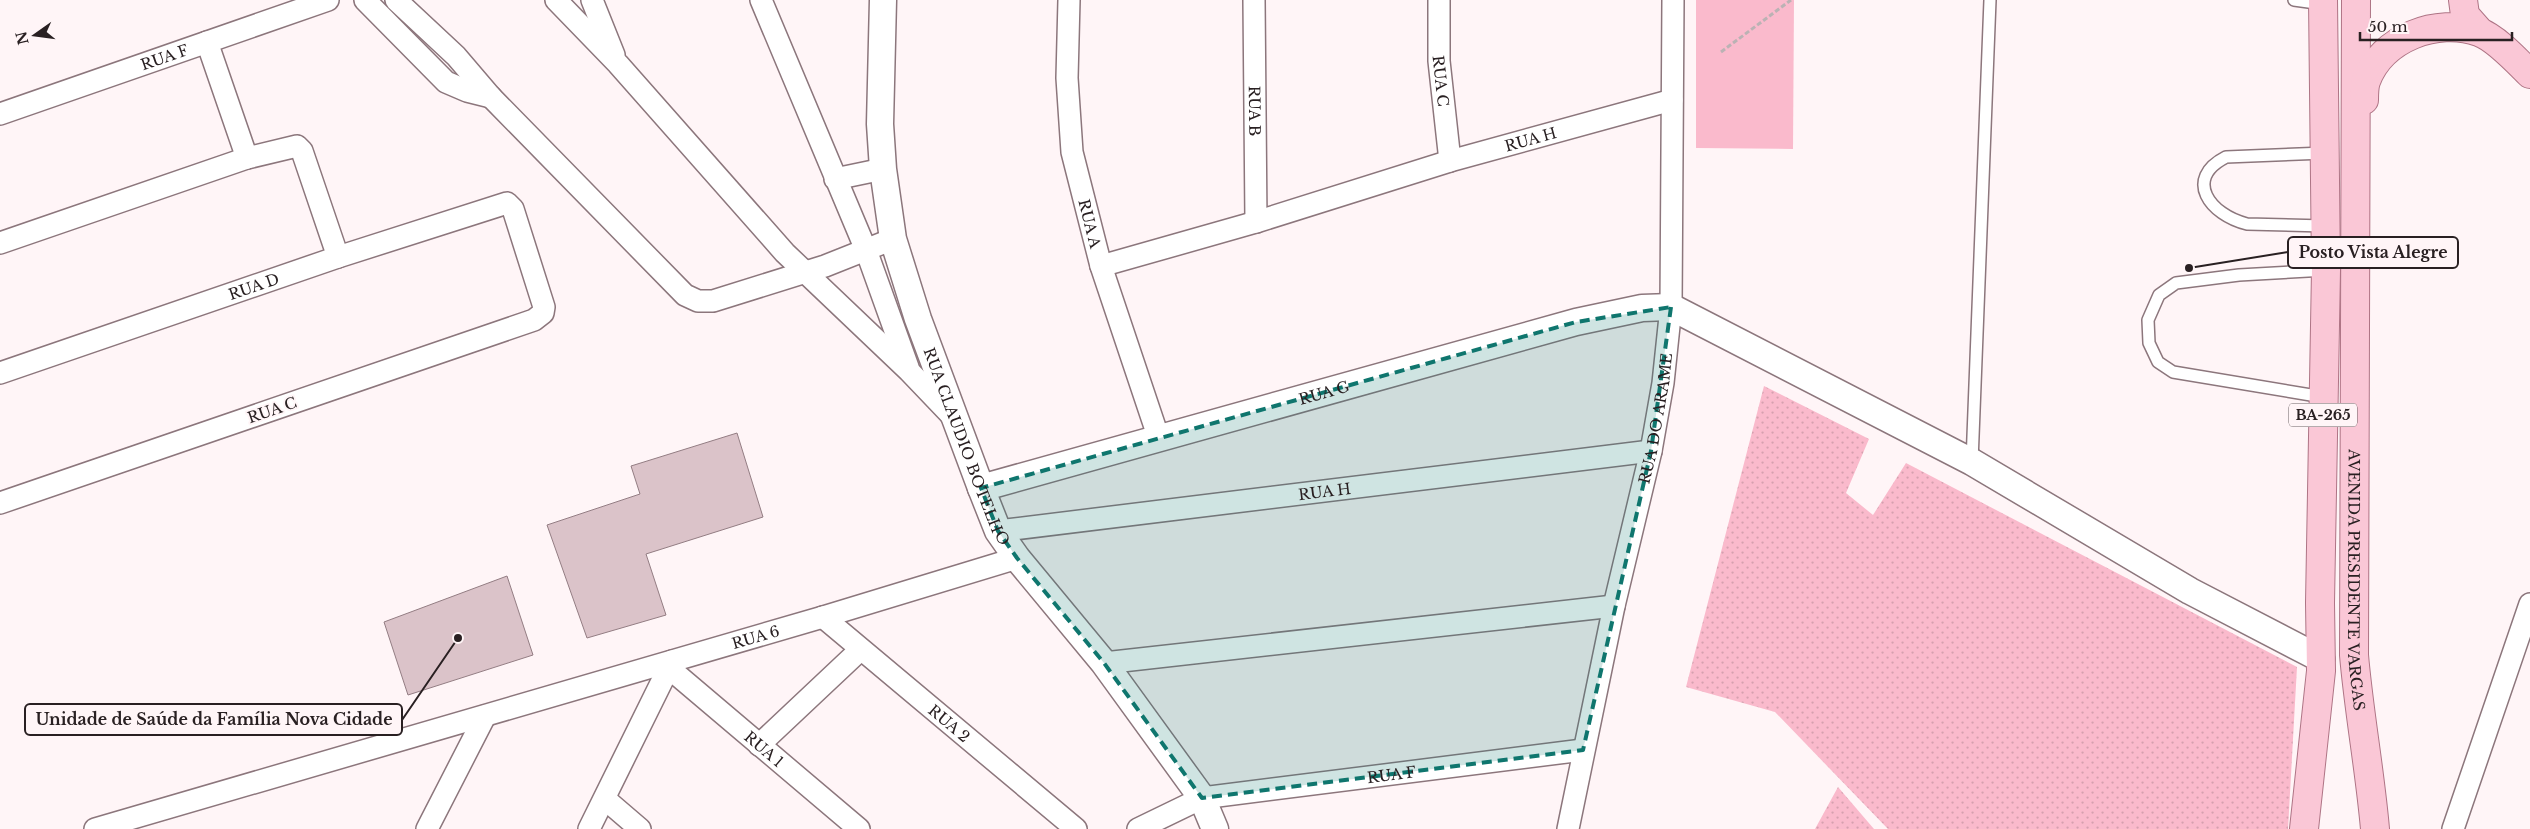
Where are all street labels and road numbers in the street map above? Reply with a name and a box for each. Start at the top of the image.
street label: RUA F [138,40,191,74]
street label: RUA C [1429,54,1453,107]
street label: RUA B [1245,86,1265,136]
street label: RUA H [1502,123,1559,155]
street label: RUA A [1075,197,1106,251]
street label: RUA D [226,269,281,303]
street label: RUA CLAUDIO BOTELHO [920,345,1014,549]
street label: RUA DO ARAME [1634,352,1676,486]
street label: RUA G [1296,376,1352,408]
street label: RUA C [245,393,299,427]
road number: BA-265 [2289,404,2357,426]
street label: AVENIDA PRESIDENTE VARGAS [2344,448,2370,712]
street label: RUA H [1297,478,1352,504]
street label: RUA 6 [729,621,782,653]
street label: RUA 2 [925,700,974,746]
street label: RUA 1 [741,727,788,771]
street label: RUA F [1366,762,1417,787]

